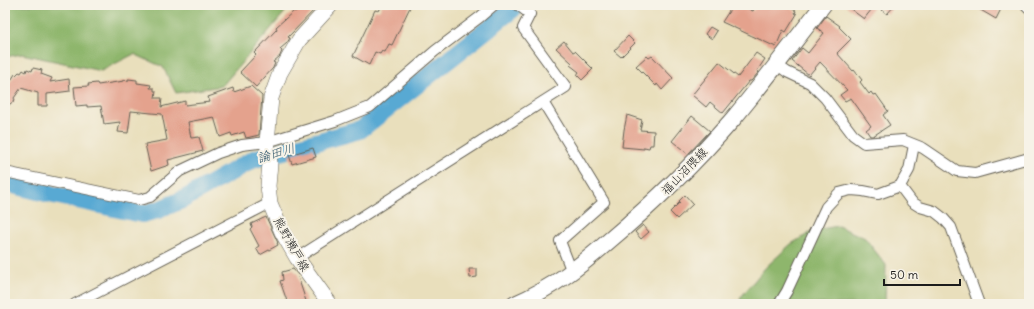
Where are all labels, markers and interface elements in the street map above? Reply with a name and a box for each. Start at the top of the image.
water label: 論田川 [255,139,297,167]
street label: 福山沼隈線 [658,144,710,198]
street label: 熊野瀬戸線 [271,214,313,274]
scale bar [884,261,960,287]
text: 50 m [890,267,919,282]

